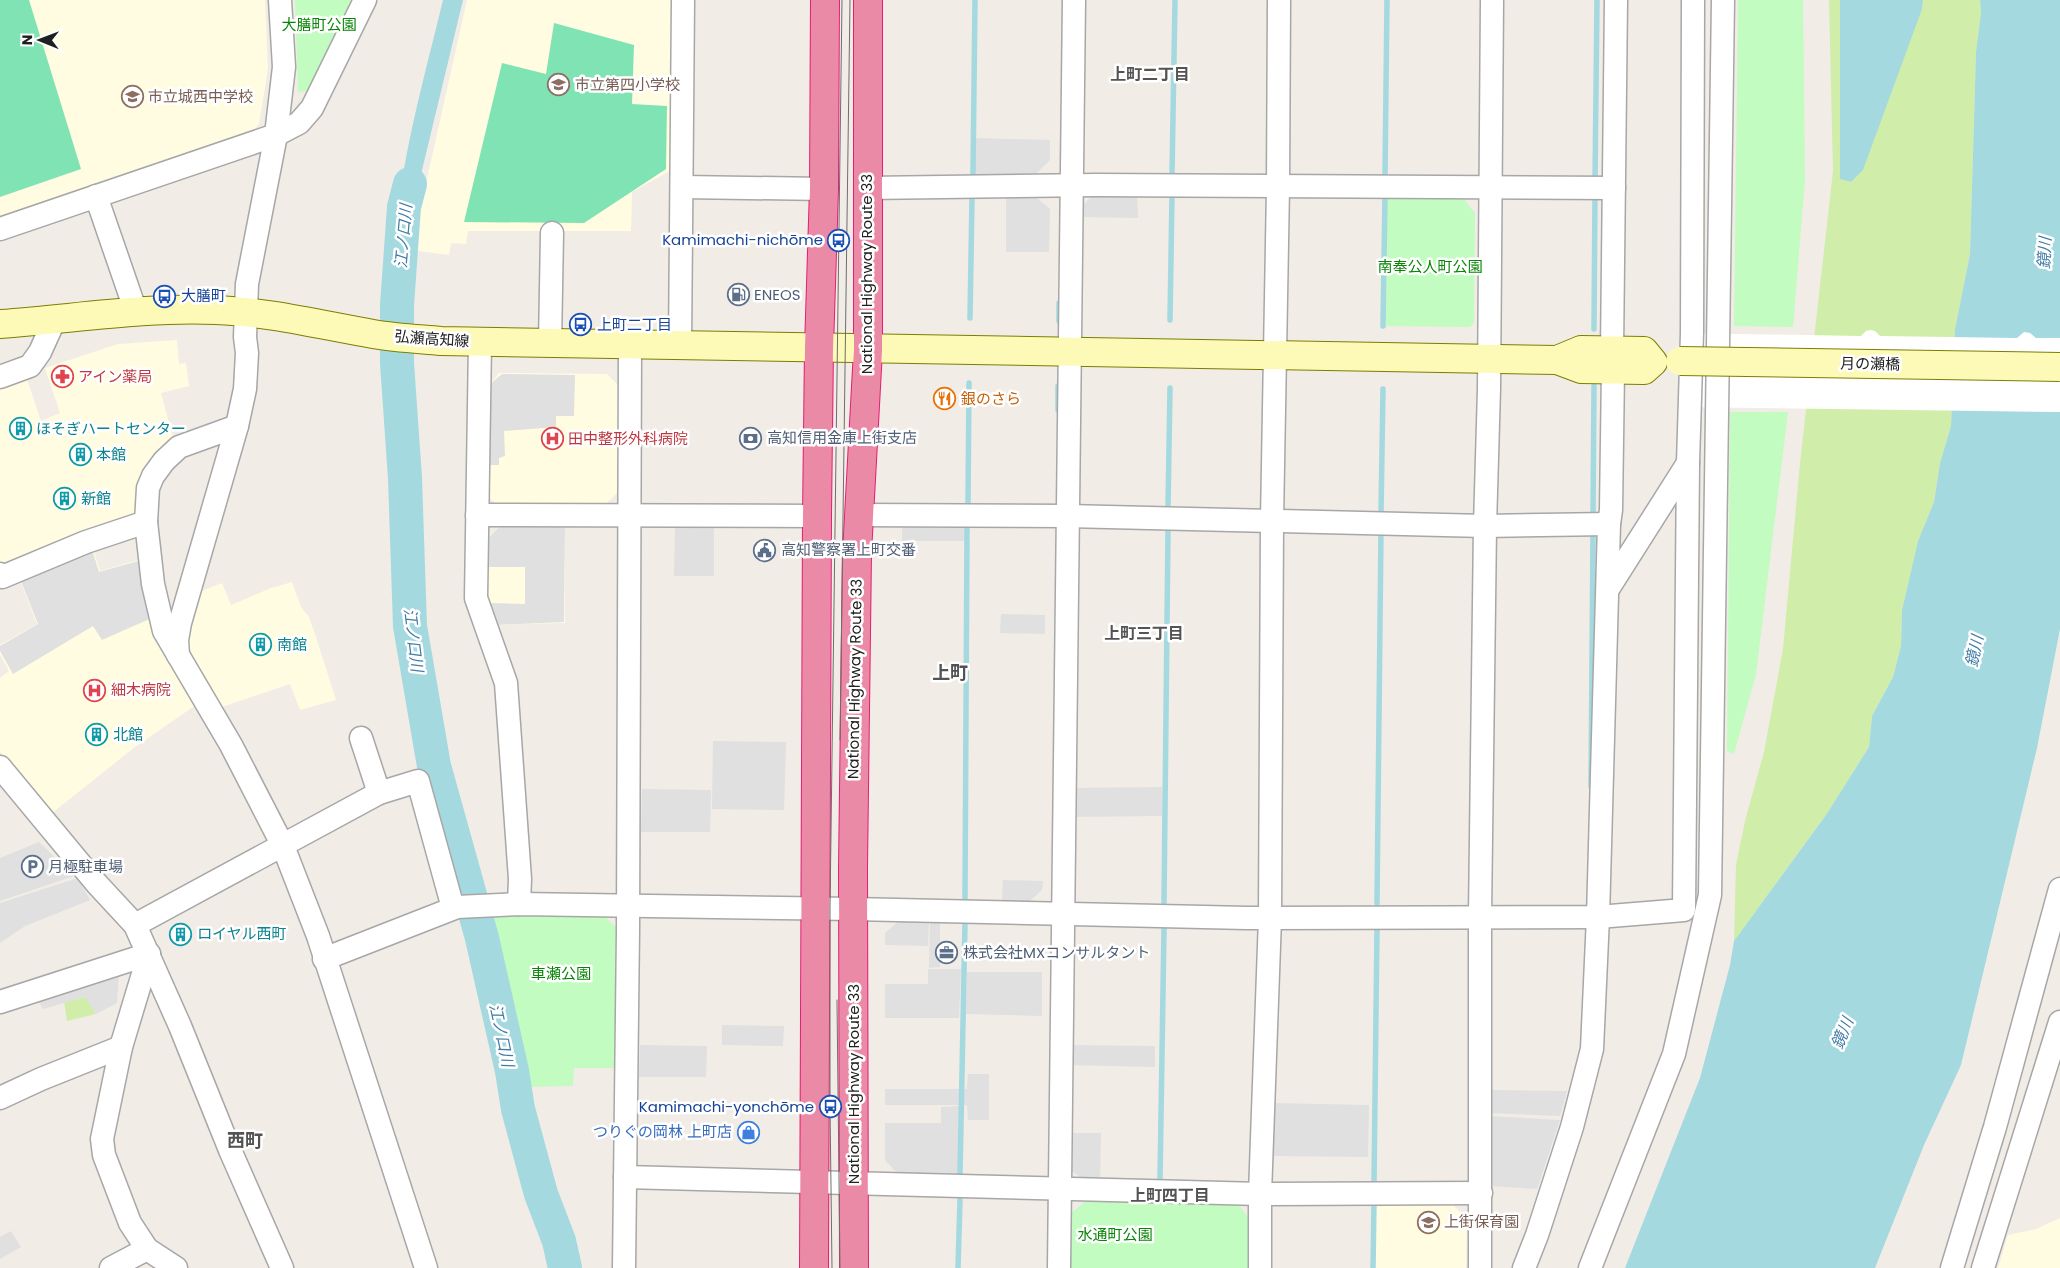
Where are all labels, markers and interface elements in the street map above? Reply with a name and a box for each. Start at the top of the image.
park label: 大膳町公園 [281,14,357,35]
north arrow [15,15,65,65]
text: N [17,34,37,45]
district label: 上町二丁目 [1110,63,1190,86]
school or university icon: 市立第四小学校 [547,73,571,97]
place label: 市立第四小学校 [575,74,680,95]
school or university icon: 市立城西中学校 [120,85,144,109]
place label: 市立城西中学校 [148,86,253,107]
street label: National Highway Route 33 [856,174,877,374]
water label: 江ノ口川 [389,201,418,269]
bus stop icon: Kamimachi-nichōme [827,228,851,252]
place label: Kamimachi-nichōme [662,229,823,250]
water label: 鏡川 [2032,234,2057,270]
park label: 南奉公人町公園 [1377,256,1483,277]
fuel station icon: ENEOS [726,283,750,307]
bus stop icon: 大膳町 [153,284,177,308]
place label: ENEOS [754,284,801,305]
place label: 大膳町 [181,285,226,306]
bus stop icon: 上町二丁目 [569,313,593,337]
place label: 上町二丁目 [597,314,672,335]
street label: 弘瀬高知線 [394,325,470,352]
street label: 月の瀬橋 [1840,352,1900,375]
pharmacy icon: アイン薬局 [50,365,74,389]
place label: アイン薬局 [78,366,152,387]
restaurant icon: 銀のさら [933,387,957,411]
place label: 銀のさら [961,388,1021,409]
building icon: ほそぎハートセンター [8,417,32,441]
place label: ほそぎハートセンター [36,418,186,439]
bank icon: 高知信用金庫上街支店 [739,426,763,450]
hospital icon: 田中整形外科病院 [540,427,564,451]
place label: 高知信用金庫上街支店 [767,427,917,448]
place label: 田中整形外科病院 [568,428,688,449]
building icon: 本館 [68,443,92,467]
place label: 本館 [96,444,126,465]
building icon: 新館 [53,487,77,511]
place label: 新館 [81,488,111,509]
public building icon: 高知警察署上町交番 [753,538,777,562]
place label: 高知警察署上町交番 [781,539,916,560]
street label: National Highway Route 33 [842,579,867,779]
water label: 江ノ口川 [398,607,429,675]
district label: 上町三丁目 [1104,622,1184,645]
water label: 鏡川 [1960,631,1989,669]
building icon: 南館 [249,633,273,657]
place label: 南館 [277,634,307,655]
district label: 上町 [932,660,968,685]
hospital icon: 細木病院 [83,678,107,702]
place label: 細木病院 [111,679,171,700]
building icon: 北館 [85,723,109,747]
place label: 北館 [113,724,143,745]
parking icon: 月極駐車場 [20,855,44,879]
place label: 月極駐車場 [48,856,123,877]
building icon: ロイヤル西町 [169,922,193,946]
place label: ロイヤル西町 [197,923,287,944]
office icon: 株式会社MXコンサルタント [935,941,959,965]
place label: 株式会社MXコンサルタント [963,942,1150,963]
park label: 車瀬公園 [531,963,591,984]
street label: National Highway Route 33 [843,984,864,1184]
water label: 江ノ口川 [484,1001,520,1071]
water label: 鏡川 [1826,1012,1860,1052]
bus stop icon: Kamimachi-yonchōme [818,1095,842,1119]
place label: Kamimachi-yonchōme [639,1096,814,1117]
shop icon: つりぐの岡林 上町店 [736,1120,760,1144]
place label: つりぐの岡林 上町店 [593,1121,732,1142]
district label: 西町 [227,1128,263,1153]
district label: 上町四丁目 [1130,1184,1210,1207]
school or university icon: 上街保育園 [1416,1210,1440,1234]
place label: 上街保育園 [1444,1211,1519,1232]
park label: 水通町公園 [1077,1224,1153,1245]

